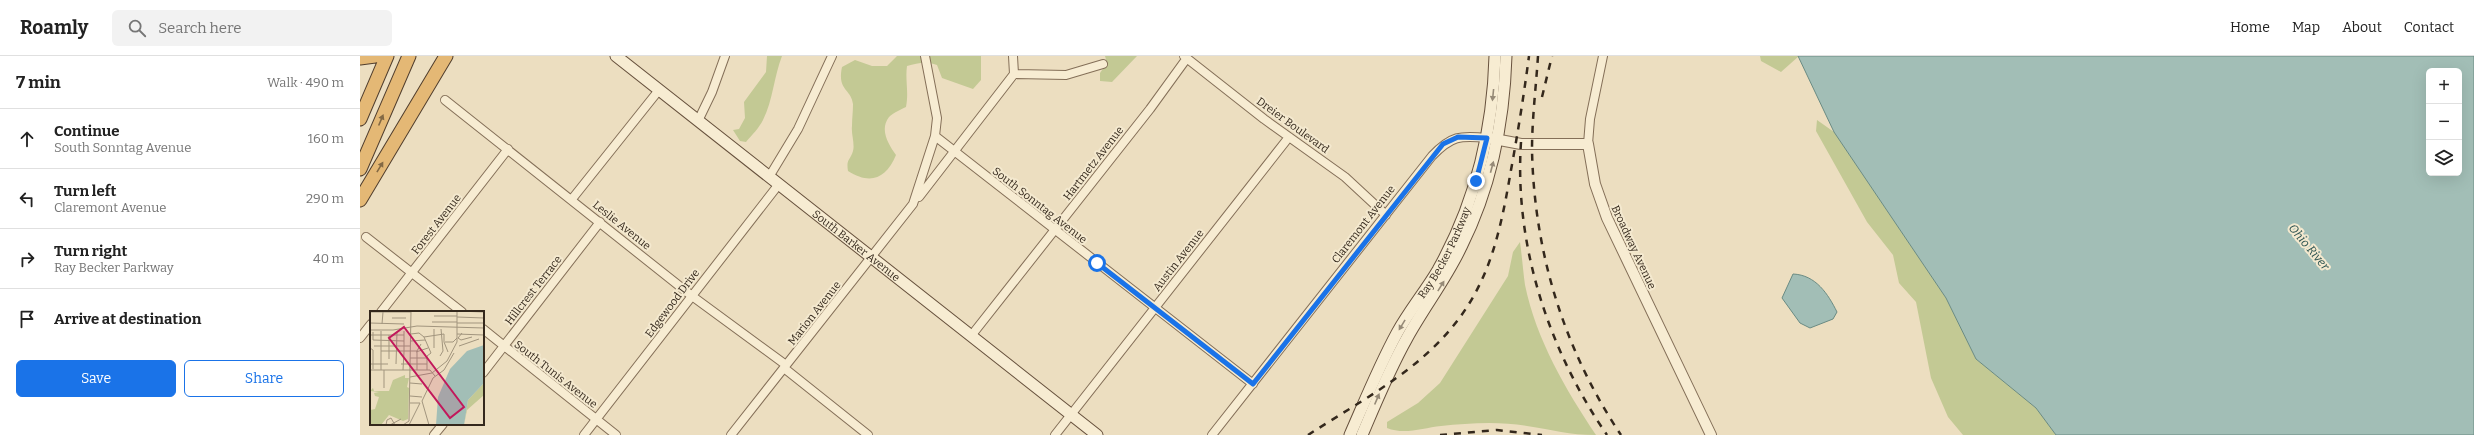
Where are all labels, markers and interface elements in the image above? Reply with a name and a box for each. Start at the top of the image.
search box [112,10,392,46]
text: Roamly [20,16,88,39]
icon: search [126,17,148,39]
text: Search here [158,19,242,37]
text: Home [2230,19,2270,36]
text: Map [2292,19,2320,36]
text: About [2342,19,2382,36]
text: Contact [2404,19,2454,36]
map controls [2426,68,2462,176]
button: + [2426,68,2462,104]
text: 7 min [16,72,61,93]
text: Walk · 490 m [267,75,344,90]
one-way arrow [1489,89,1496,101]
street label: Dreier Boulevard [1254,95,1332,156]
button: − [2426,104,2462,140]
one-way arrow [378,115,384,126]
text: Continue [54,122,120,140]
street label: Hartmetz Avenue [1061,124,1126,203]
icon: ahead [16,128,38,150]
text: 160 m [308,131,344,146]
text: South Sonntag Avenue [54,140,191,155]
button: layers [2426,140,2462,176]
one-way arrow [1489,160,1495,173]
one-way arrow [377,161,384,173]
street label: South Sonntag Avenue [990,165,1089,246]
route end [1467,172,1485,190]
text: Turn left [54,182,116,200]
street label: Claremont Avenue [1329,183,1398,266]
icon: left [16,188,38,210]
text: 290 m [306,191,344,206]
street label: Forest Avenue [409,192,464,257]
street label: Leslie Avenue [590,198,653,253]
text: Claremont Avenue [54,200,166,215]
street label: Broadway Avenue [1608,203,1659,291]
street label: Ray Becker Parkway [1415,205,1473,301]
street label: South Barker Avenue [810,207,902,284]
water label: Ohio River [2286,221,2333,274]
street label: Austin Avenue [1150,227,1206,294]
text: Turn right [54,242,127,260]
icon: right [16,248,38,270]
text: 40 m [313,251,344,266]
street label: Hillcrest Terrace [502,253,565,328]
route start [1088,254,1106,272]
text: Ray Becker Parkway [54,260,174,275]
street label: Edgewood Drive [643,267,702,340]
street label: Marion Avenue [785,279,843,348]
one-way arrow [1437,280,1444,292]
icon: arrive [16,308,38,330]
text: Arrive at destination [54,310,201,328]
inset map [370,311,484,425]
one-way arrow [1398,320,1406,330]
street label: South Tunis Avenue [512,338,600,411]
button: Save [16,360,176,397]
button: Share [184,360,344,397]
one-way arrow [1374,393,1381,405]

